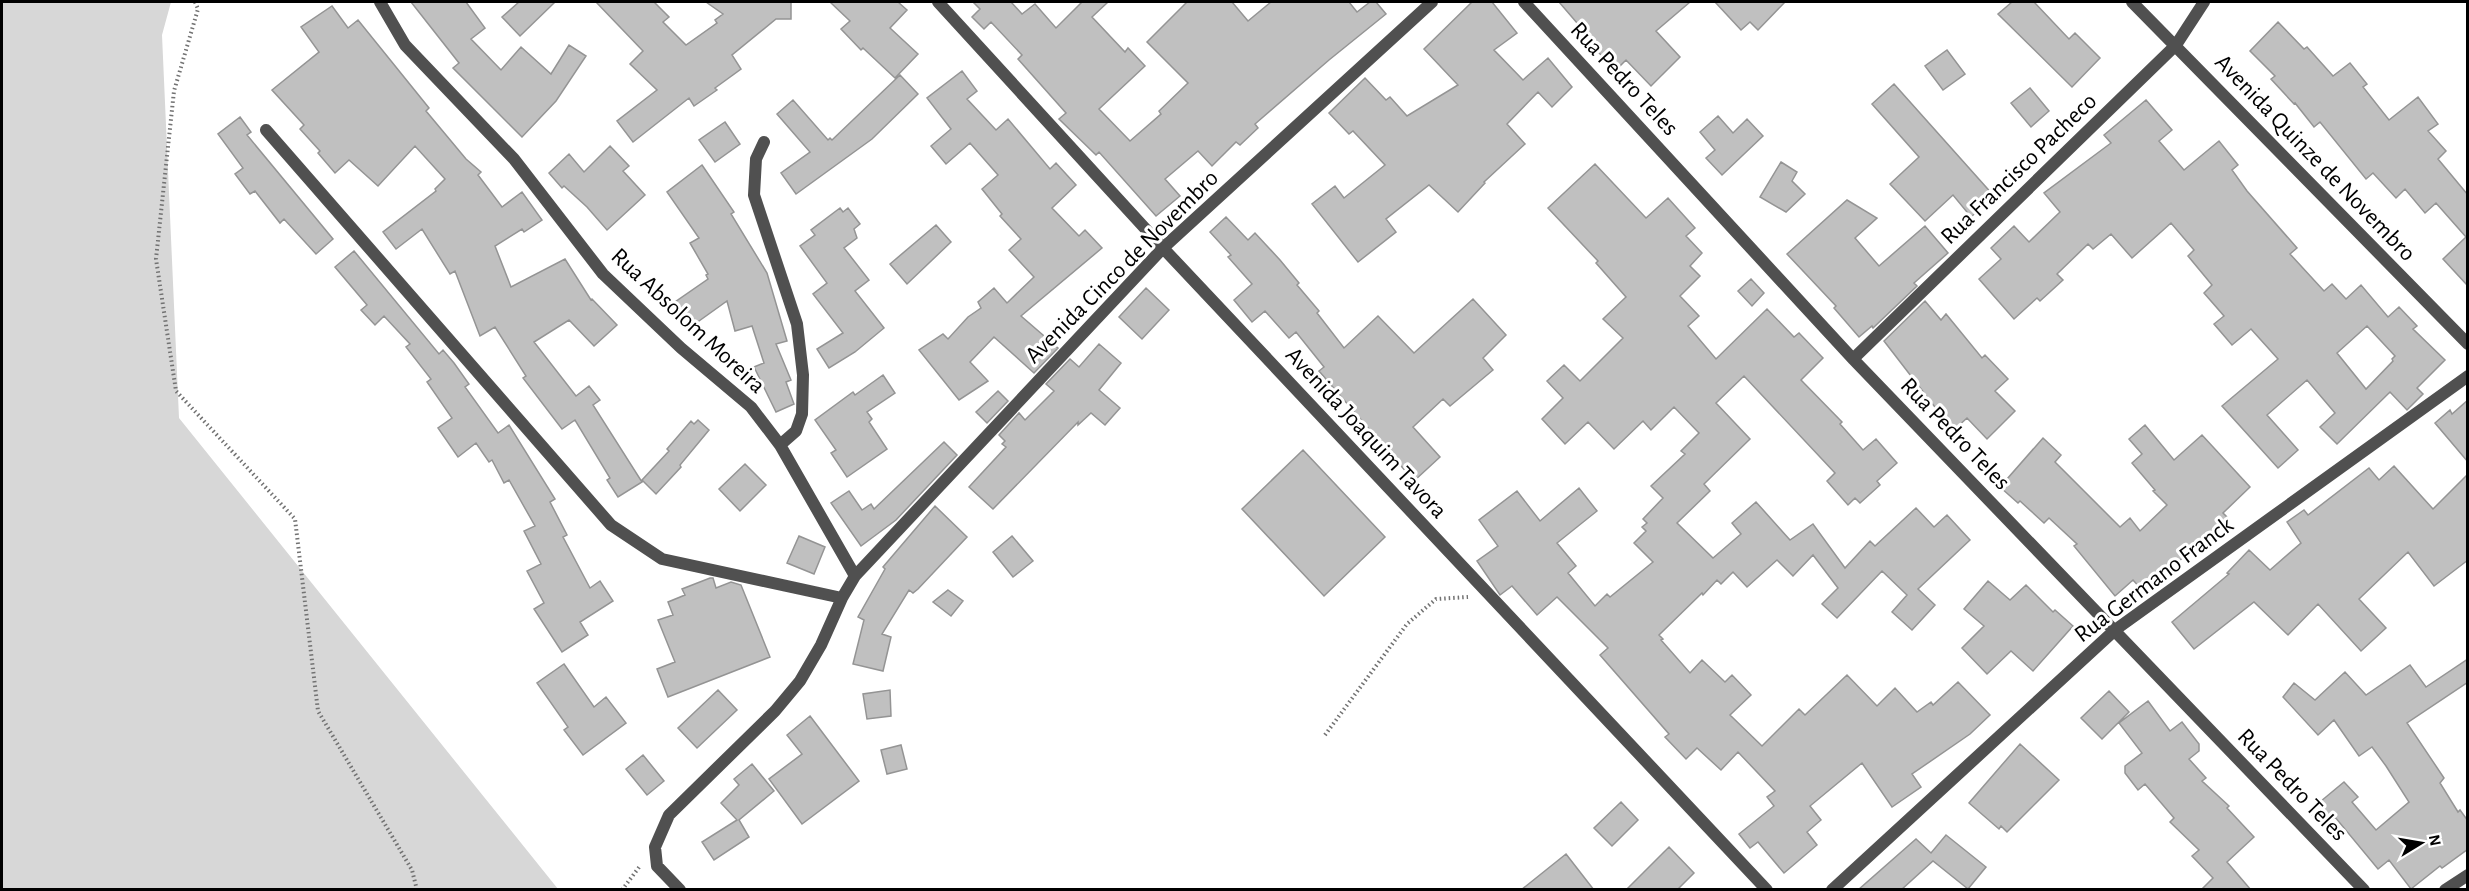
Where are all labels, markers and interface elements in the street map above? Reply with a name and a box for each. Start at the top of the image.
street label: Rua Pedro Teles [1566,18,1682,140]
street label: Avenida Quinze de Novembro [2210,50,2420,266]
street label: Rua Francisco Pacheco [1937,89,2101,249]
street label: Avenida Cinco de Novembro [1021,166,1223,368]
street label: Rua Absolom Moreira [606,244,770,398]
street label: Avenida Joaquim Tavora [1281,343,1451,523]
street label: Rua Pedro Teles [1896,373,2014,495]
street label: Rua Germano Franck [2070,513,2238,647]
street label: Rua Pedro Teles [2233,724,2351,846]
north arrow [2391,813,2451,873]
text: N [2426,833,2444,847]

